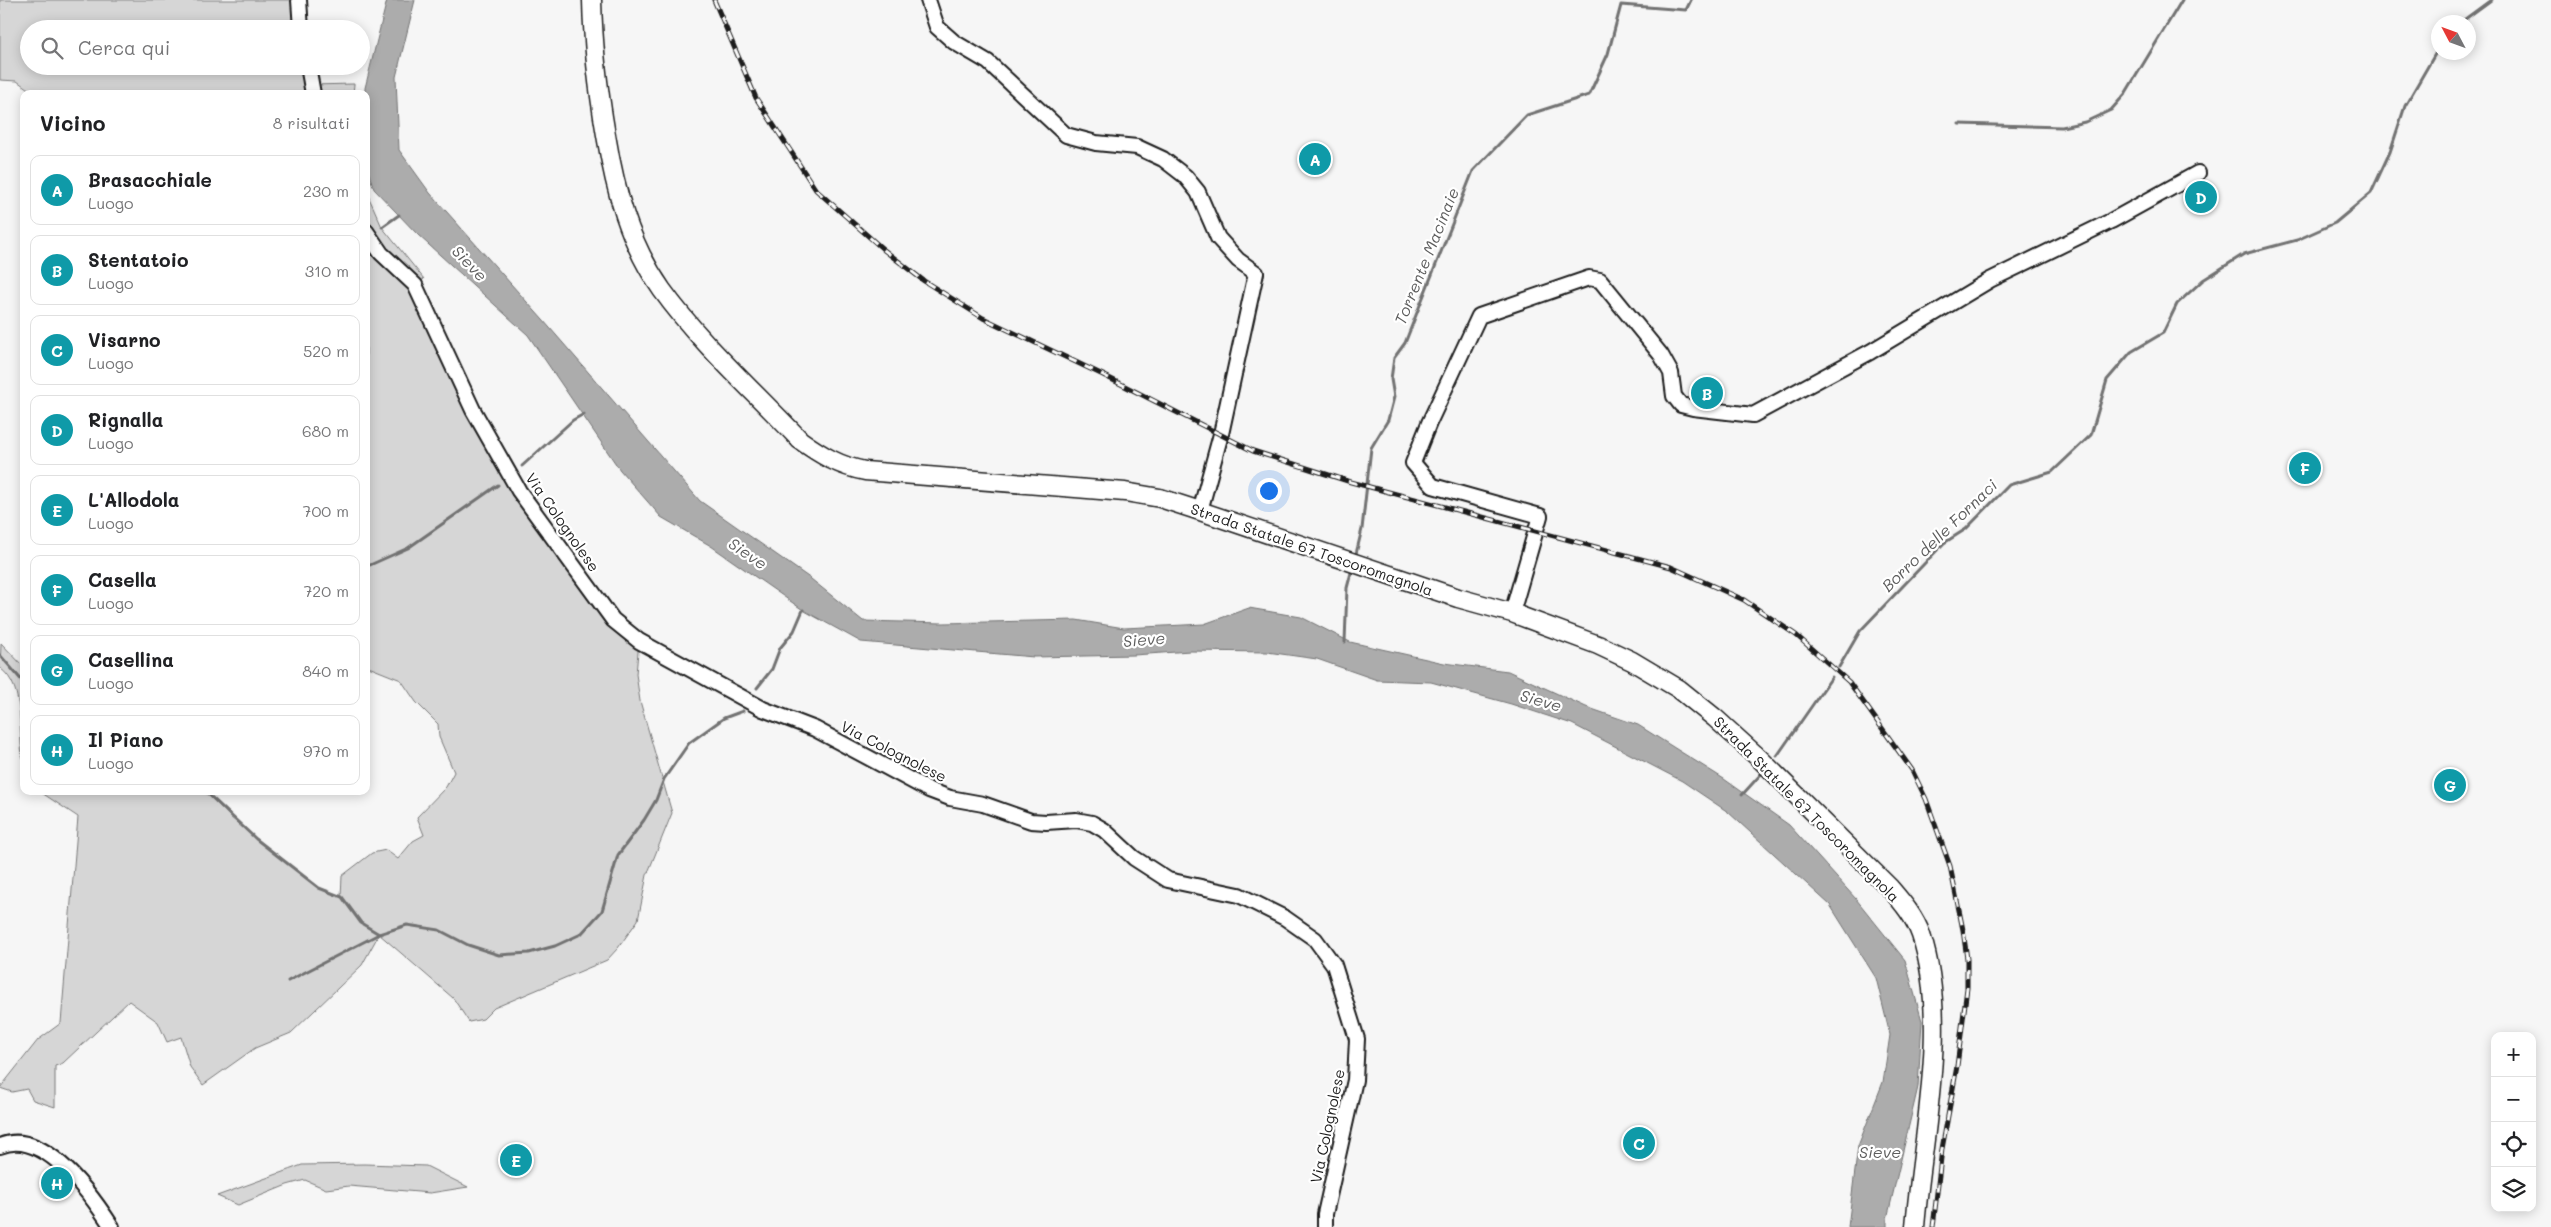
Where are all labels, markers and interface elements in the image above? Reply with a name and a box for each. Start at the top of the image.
north arrow [2431,15,2476,60]
search box [20,20,370,75]
icon: search [38,34,66,62]
text: Cerca qui [78,35,170,60]
text: Vicino [40,109,105,136]
text: 8 risultati [273,112,350,133]
pin: A [1299,140,1331,178]
text: Brasacchiale [88,167,212,192]
pin: D [2185,178,2217,216]
text: A [51,180,63,201]
text: 230 m [303,180,349,201]
water label: Torrente Macinaie [1389,184,1463,328]
text: Luogo [88,192,133,213]
water label: Sieve [448,241,492,286]
text: Stentatoio [88,247,189,272]
text: B [52,260,62,281]
text: 310 m [305,260,349,281]
text: Luogo [88,272,133,293]
text: Visarno [88,327,161,352]
text: C [51,340,63,361]
text: 520 m [303,340,349,361]
text: Luogo [88,352,133,373]
pin: B [1691,374,1723,412]
text: Rignalla [88,407,163,432]
text: D [51,420,63,441]
text: 680 m [302,420,349,441]
text: Luogo [88,432,133,453]
pin: F [2289,449,2321,487]
street label: Via Colognolese [521,469,605,575]
water label: Borro delle Fornaci [1877,474,2001,596]
your location [1256,478,1282,504]
text: L'Allodola [88,487,180,512]
street label: Strada Statale 67 Toscoromagnola [1188,498,1436,600]
text: E [52,500,62,521]
text: 700 m [302,500,349,521]
text: Luogo [88,512,133,533]
water label: Sieve [725,532,771,574]
text: Casella [88,567,157,592]
text: F [52,580,62,601]
text: 720 m [303,580,349,601]
text: Luogo [88,592,133,613]
water label: Sieve [1122,627,1166,651]
text: Casellina [88,647,174,672]
text: G [51,660,63,681]
text: 840 m [302,660,349,681]
text: Luogo [88,672,133,693]
water label: Sieve [1518,684,1564,716]
street label: Strada Statale 67 Toscoromagnola [1710,712,1904,906]
street label: Via Colognolese [838,716,950,786]
text: Il Piano [88,727,163,752]
text: H [51,740,63,761]
text: 970 m [303,740,349,761]
text: Luogo [88,752,133,773]
pin: G [2434,766,2466,804]
map controls [2491,1032,2536,1212]
button: + [2491,1032,2536,1077]
street label: Via Colognolese [1305,1067,1349,1185]
button: − [2491,1077,2536,1122]
button: locate [2491,1122,2536,1167]
pin: C [1623,1124,1655,1162]
pin: E [500,1141,532,1179]
water label: Sieve [1859,1141,1901,1162]
pin: H [41,1164,73,1202]
button: layers [2491,1167,2536,1212]

